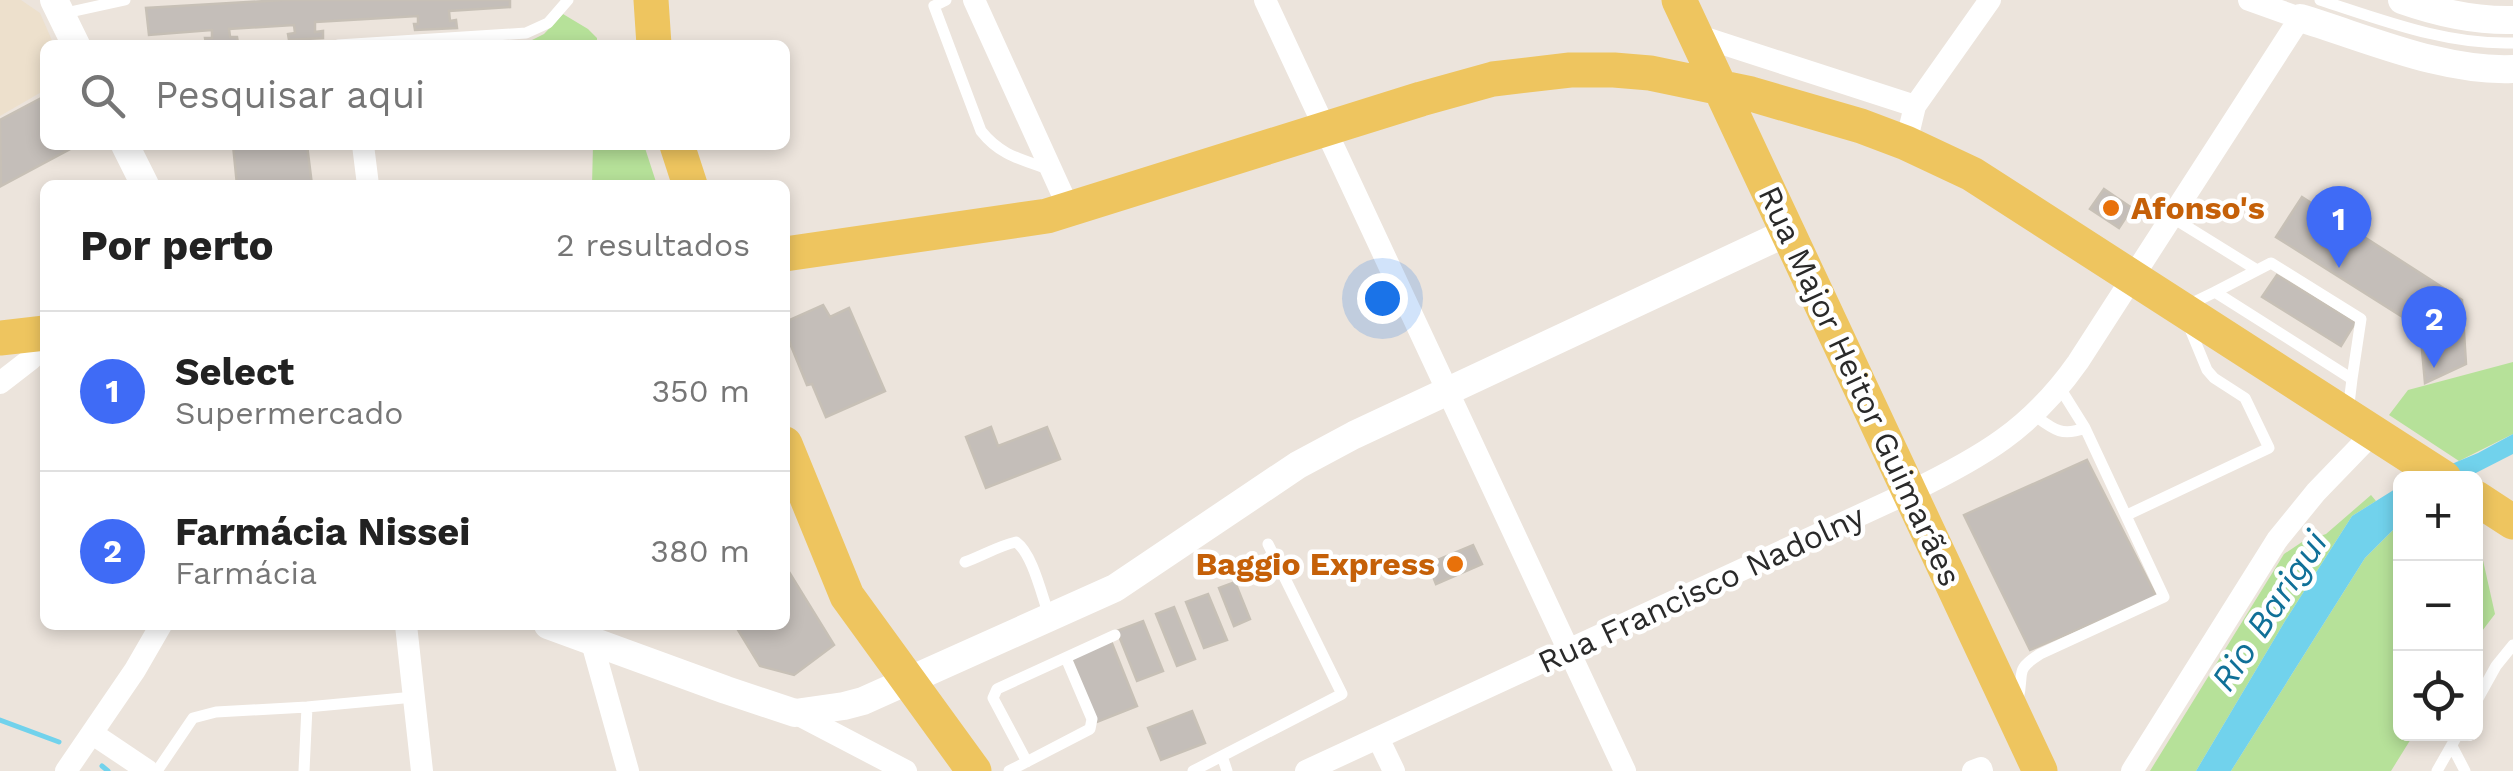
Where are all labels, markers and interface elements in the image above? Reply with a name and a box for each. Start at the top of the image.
search box [40,40,790,150]
icon: search [75,68,130,123]
text: Pesquisar aqui [155,73,425,117]
street label: Rua Major Heitor Guimarães [1750,180,1970,592]
pin: 1 [2306,186,2372,268]
place label: Afonso's [2131,189,2265,227]
marker: Afonso's [2100,197,2122,219]
text: Por perto [80,221,274,270]
text: 2 resultados [556,226,750,264]
your location [1357,273,1408,324]
pin: 2 [2402,286,2466,368]
text: Select [175,350,294,394]
text: 1 [106,372,119,410]
text: 350 m [651,372,750,410]
text: Supermercado [175,394,403,432]
map controls [2393,471,2483,741]
button: + [2393,471,2483,561]
street label: Rua Francisco Nadolny [1532,496,1870,681]
text: Farmácia Nissei [175,510,470,554]
water label: Rio Barigui [2202,522,2337,699]
text: 2 [103,532,122,570]
text: 380 m [650,532,750,570]
place label: Baggio Express [1195,545,1435,583]
marker: Baggio Express [1444,553,1466,575]
text: Farmácia [175,554,317,592]
button: − [2393,561,2483,651]
button: locate [2393,651,2483,741]

